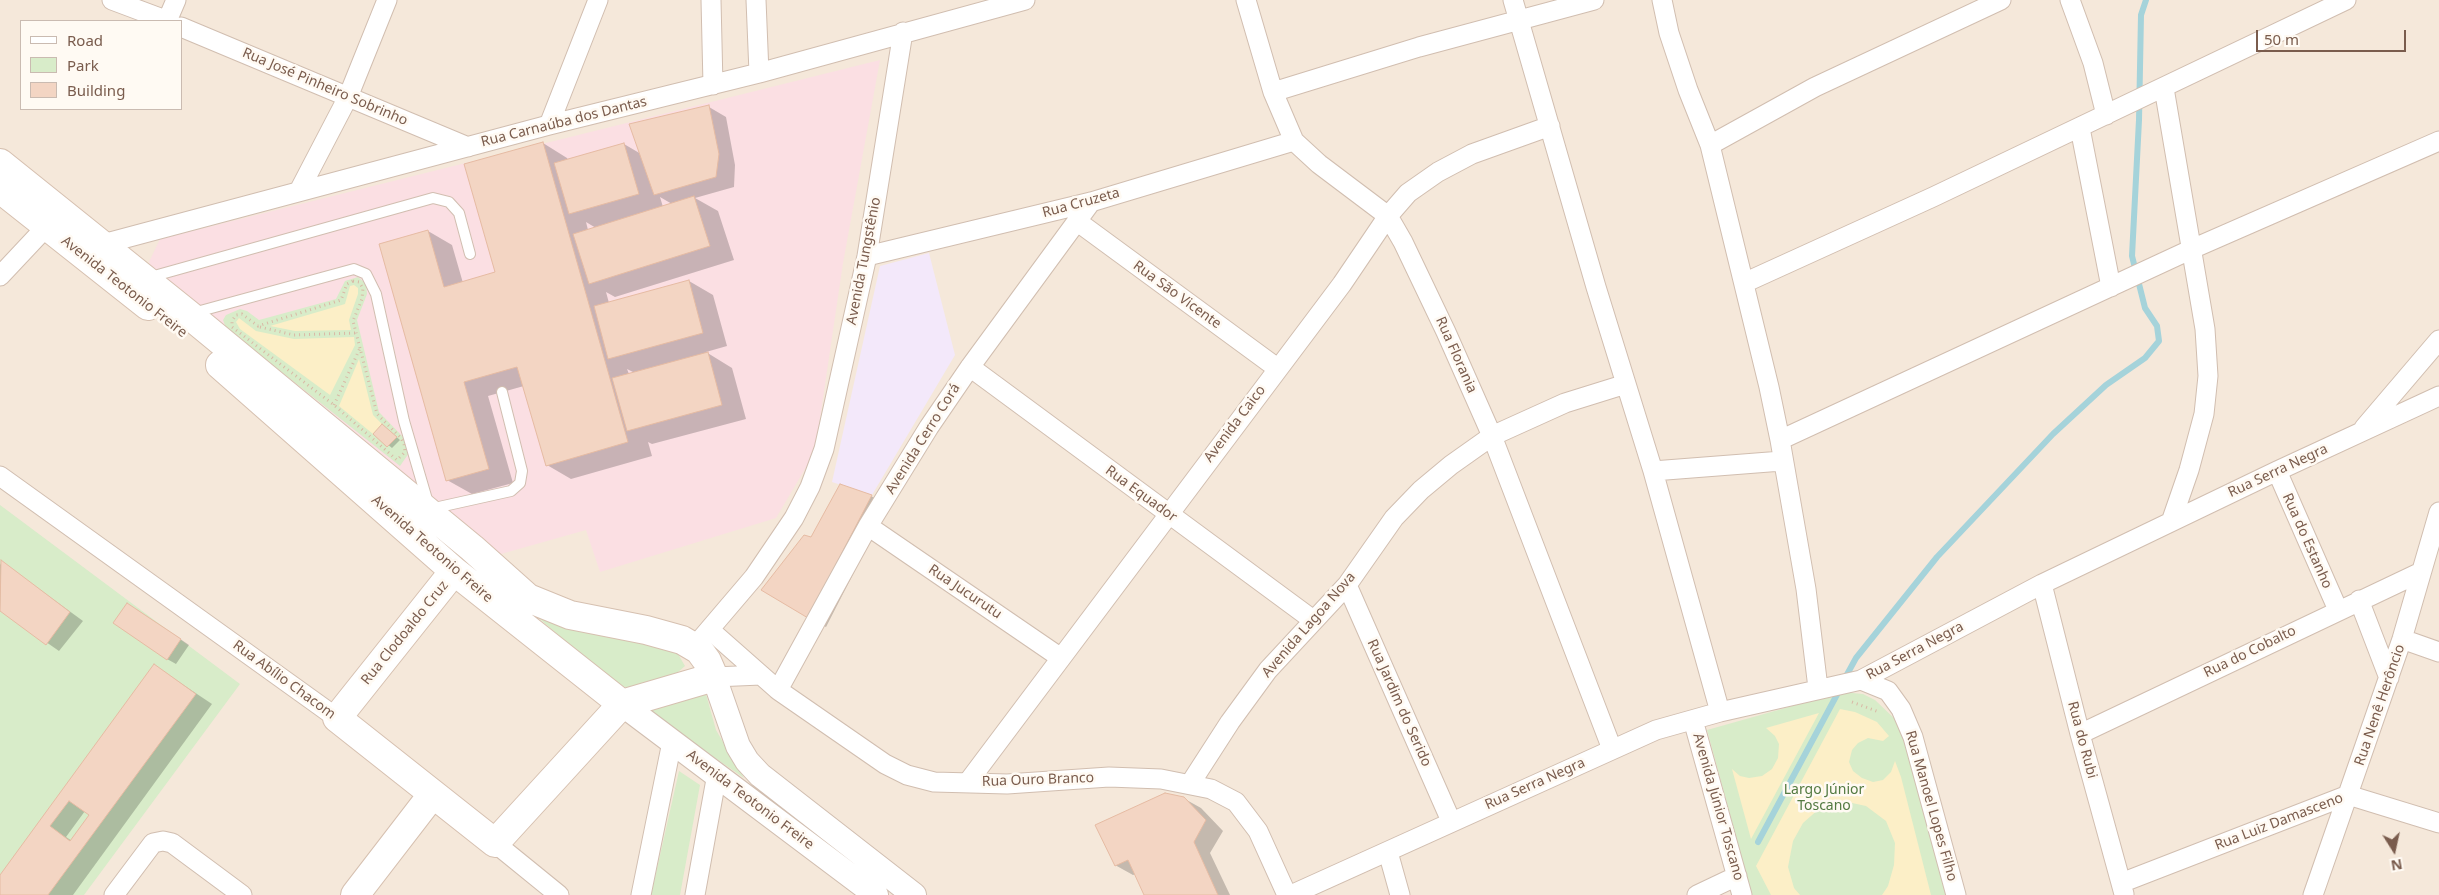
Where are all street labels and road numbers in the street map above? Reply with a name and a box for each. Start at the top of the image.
street label: Rua José Pinheiro Sobrinho [240,45,410,129]
street label: Rua Carnaúba dos Dantas [479,93,649,151]
street label: Rua Cruzeta [1040,185,1122,221]
street label: Avenida Tungstênio [843,196,885,326]
street label: Avenida Teotonio Freire [58,233,190,341]
street label: Rua São Vicente [1130,257,1224,333]
street label: Rua Florania [1432,314,1480,396]
street label: Avenida Cerro Corá [882,381,964,497]
street label: Avenida Caico [1201,382,1269,466]
street label: Rua Serra Negra [2226,441,2330,501]
street label: Rua Equador [1102,462,1180,526]
street label: Rua do Estanho [2278,491,2336,591]
street label: Avenida Teotonio Freire [368,492,496,606]
street label: Rua Jucurutu [925,561,1005,623]
street label: Avenida Lagoa Nova [1259,569,1359,681]
street label: Rua Clodoaldo Cruz [358,578,452,688]
street label: Rua Serra Negra [1864,618,1966,684]
street label: Rua do Cobalto [2201,622,2299,682]
street label: Rua Abílio Chacom [229,637,339,723]
street label: Rua Jardim do Serido [1363,637,1435,769]
street label: Rua Nenê Herôncio [2351,642,2409,768]
street label: Rua do Rubi [2064,700,2100,780]
street label: Rua Manoel Lopes Filho [1901,729,1961,883]
street label: Avenida Júnior Toscano [1689,731,1747,883]
street label: Avenida Teotonio Freire [683,747,817,853]
street label: Rua Serra Negra [1482,754,1588,814]
street label: Rua Ouro Branco [982,770,1094,790]
street label: Rua Luiz Damasceno [2212,790,2346,854]

